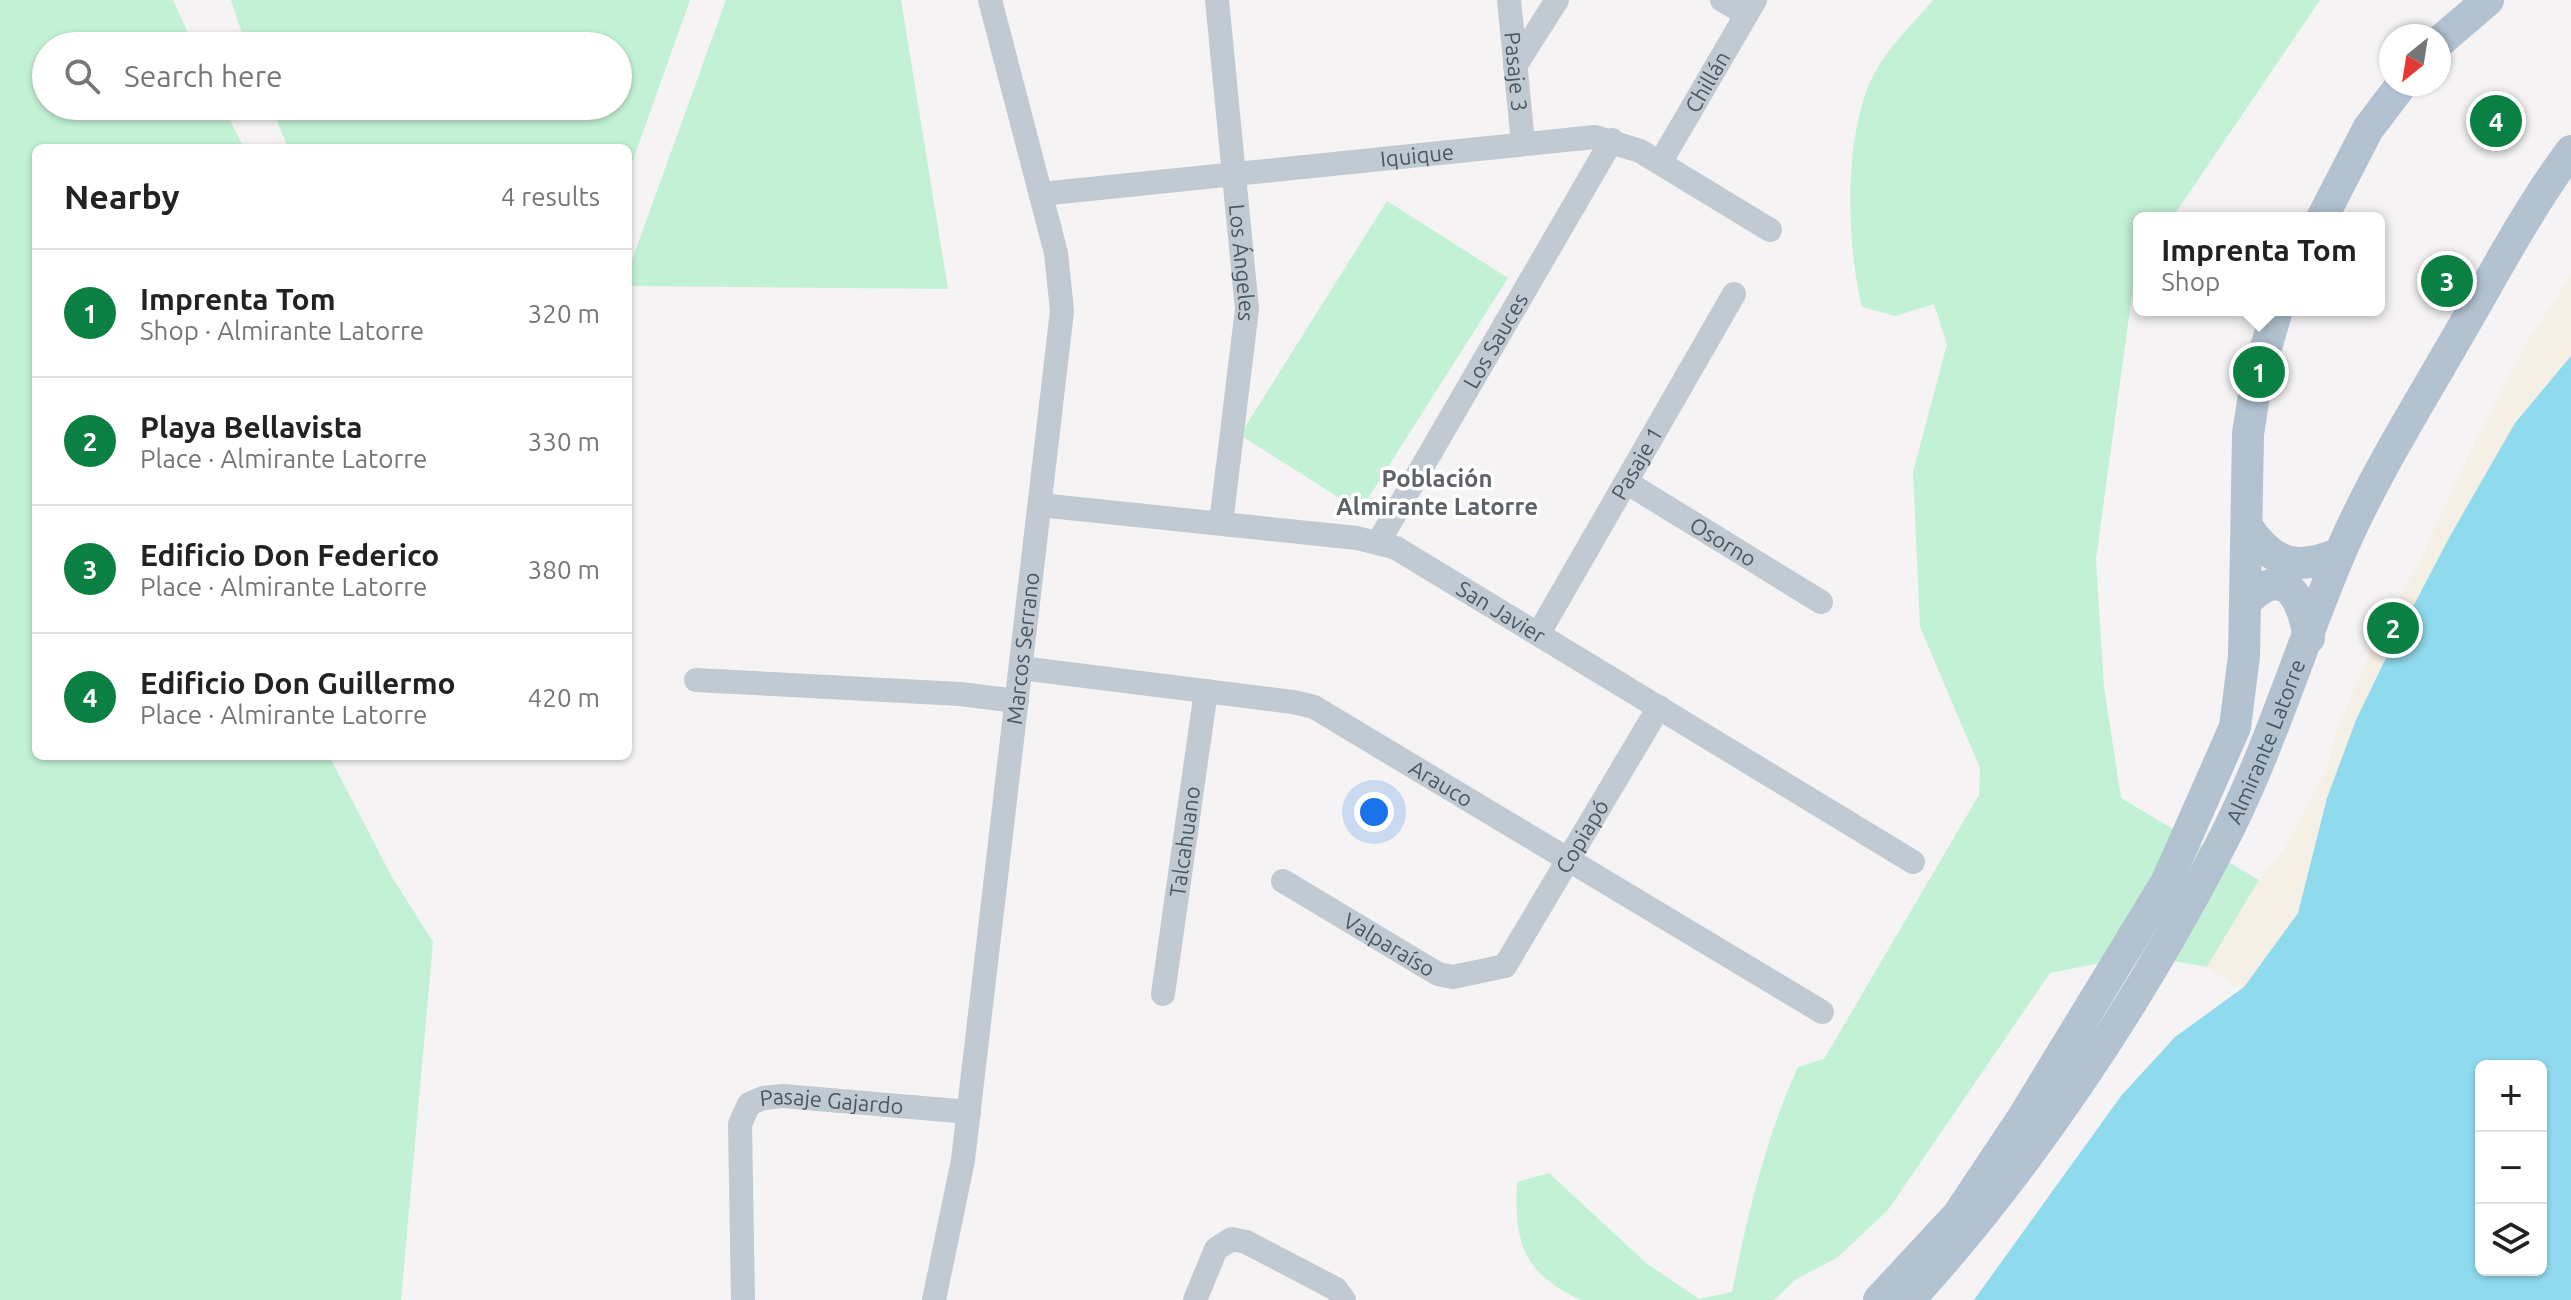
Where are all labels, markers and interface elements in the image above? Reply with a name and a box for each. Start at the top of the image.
north arrow [2379,24,2451,96]
street label: Pasaje 3 [1500,31,1533,113]
search box [32,32,632,120]
street label: Chillán [1679,46,1735,117]
icon: search [60,54,104,98]
text: Search here [124,59,283,93]
pin: 4 [2470,91,2522,151]
street label: Iquique [1379,139,1455,171]
text: Nearby [64,177,179,215]
text: 4 results [501,182,600,211]
street label: Los Ángeles [1225,203,1260,323]
popup [2133,212,2385,316]
text: Imprenta Tom [2161,233,2357,267]
pin: 3 [2421,251,2473,311]
text: Shop [2161,267,2220,296]
text: Imprenta Tom [140,282,336,316]
street label: Los Sauces [1458,288,1532,393]
text: 1 [83,299,97,328]
text: 320 m [528,299,600,328]
text: Shop · Almirante Latorre [140,316,424,345]
pin: 1 [2233,342,2285,402]
text: Playa Bellavista [140,410,363,444]
street label: Pasaje 1 [1605,422,1667,504]
text: 2 [83,427,97,456]
text: 330 m [528,427,600,456]
text: Place · Almirante Latorre [140,444,427,473]
district label: Población Almirante Latorre [1336,465,1538,520]
street label: Osorno [1686,511,1761,571]
text: Edificio Don Federico [140,538,439,572]
text: 3 [83,555,97,584]
text: 380 m [528,555,600,584]
street label: Marcos Serrano [1001,571,1043,726]
text: Place · Almirante Latorre [140,572,427,601]
street label: San Javier [1453,575,1551,648]
pin: 2 [2367,598,2419,658]
street label: Almirante Latorre [2220,656,2309,827]
text: Edificio Don Guillermo [140,666,456,700]
text: 4 [83,683,97,712]
text: 420 m [528,683,600,712]
text: Place · Almirante Latorre [140,700,427,729]
street label: Arauco [1405,754,1478,812]
street label: Talcahuano [1164,784,1204,899]
your location [1354,792,1394,832]
street label: Copiapó [1550,795,1613,878]
street label: Valparaíso [1339,907,1440,981]
map controls [2475,1060,2547,1276]
button: + [2475,1060,2547,1132]
street label: Pasaje Gajardo [758,1083,905,1118]
button: − [2475,1132,2547,1204]
button: layers [2475,1204,2547,1276]

